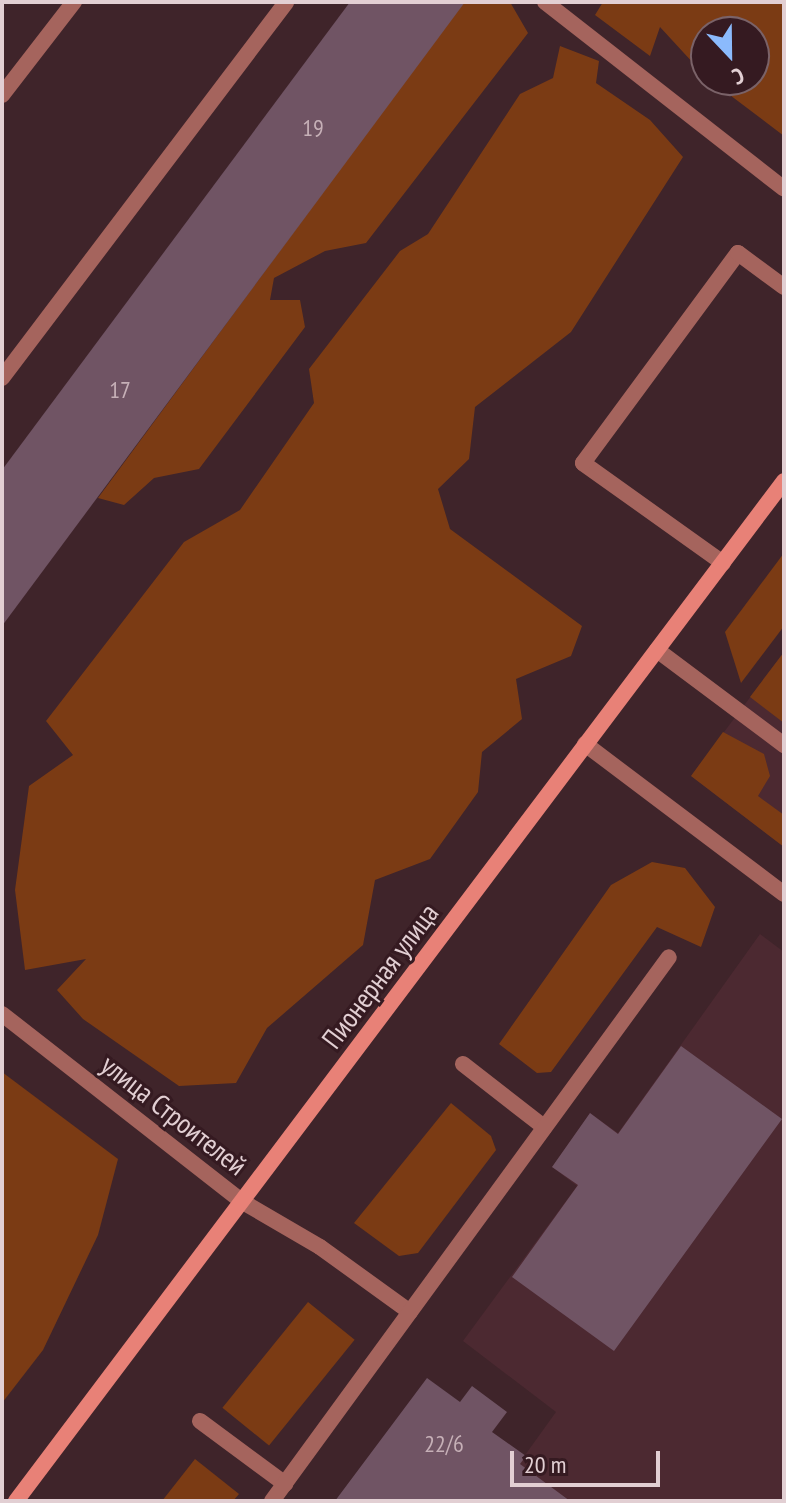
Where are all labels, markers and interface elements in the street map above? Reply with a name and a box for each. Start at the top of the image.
north arrow [690,16,770,96]
text: С [728,62,748,91]
house number: 19 [302,114,324,142]
house number: 17 [109,376,131,404]
street label: Пионерная улица [315,897,445,1055]
street label: улица Строителей [95,1048,253,1182]
house number: 22/6 [424,1430,464,1458]
scale bar [514,1435,664,1485]
text: 20 m [524,1449,566,1480]

